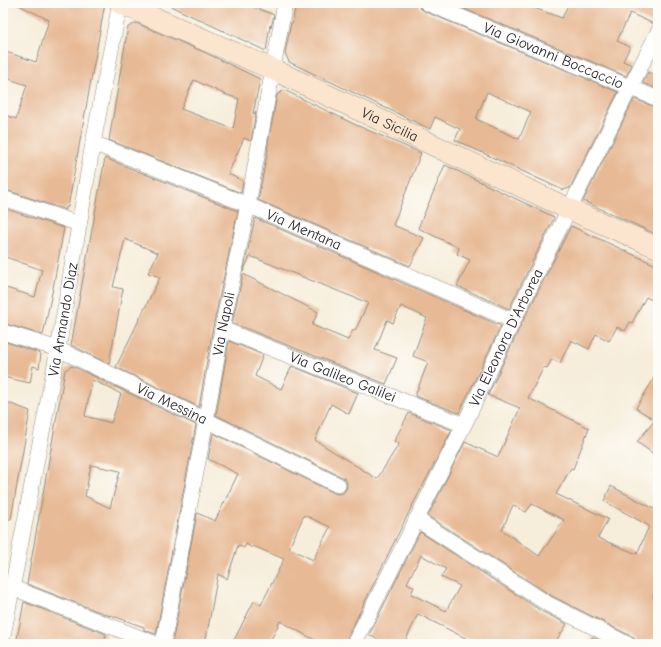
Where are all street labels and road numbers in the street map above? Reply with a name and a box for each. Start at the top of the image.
street label: Via Giovanni Boccaccio [481,18,626,93]
street label: Via Sicilia [358,103,421,146]
street label: Via Mentana [264,205,344,254]
street label: Via Armando Diaz [44,261,82,378]
street label: Via Eleonora D'Arborea [465,266,547,409]
street label: Via Napoli [209,290,239,357]
street label: Via Galileo Galilei [287,348,398,406]
street label: Via Messina [134,379,210,428]

